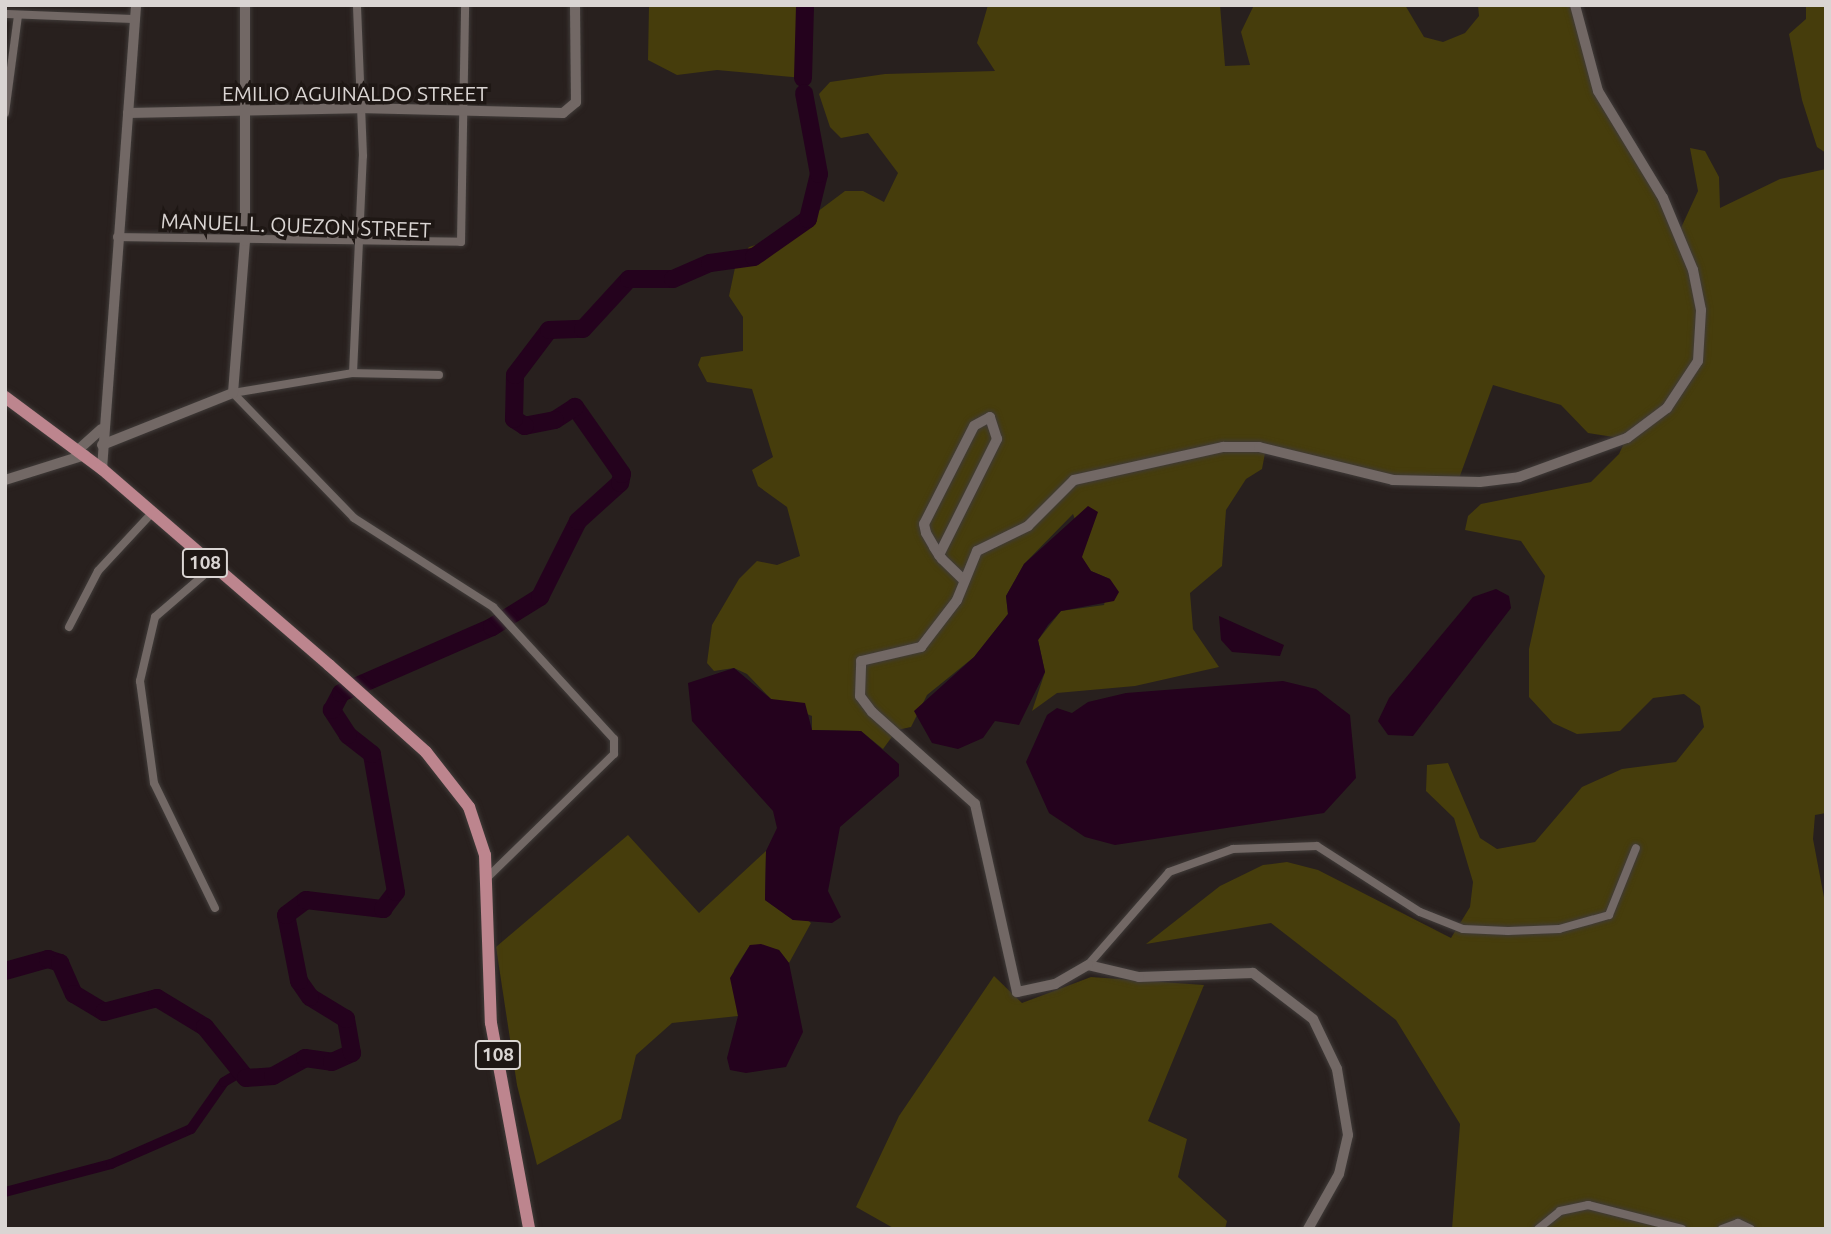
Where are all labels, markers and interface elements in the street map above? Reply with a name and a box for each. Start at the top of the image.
street label: EMILIO AGUINALDO STREET [222,80,488,106]
street label: MANUEL L. QUEZON STREET [160,208,432,242]
road number: 108 [180,548,230,578]
road number: 108 [474,1040,522,1070]

